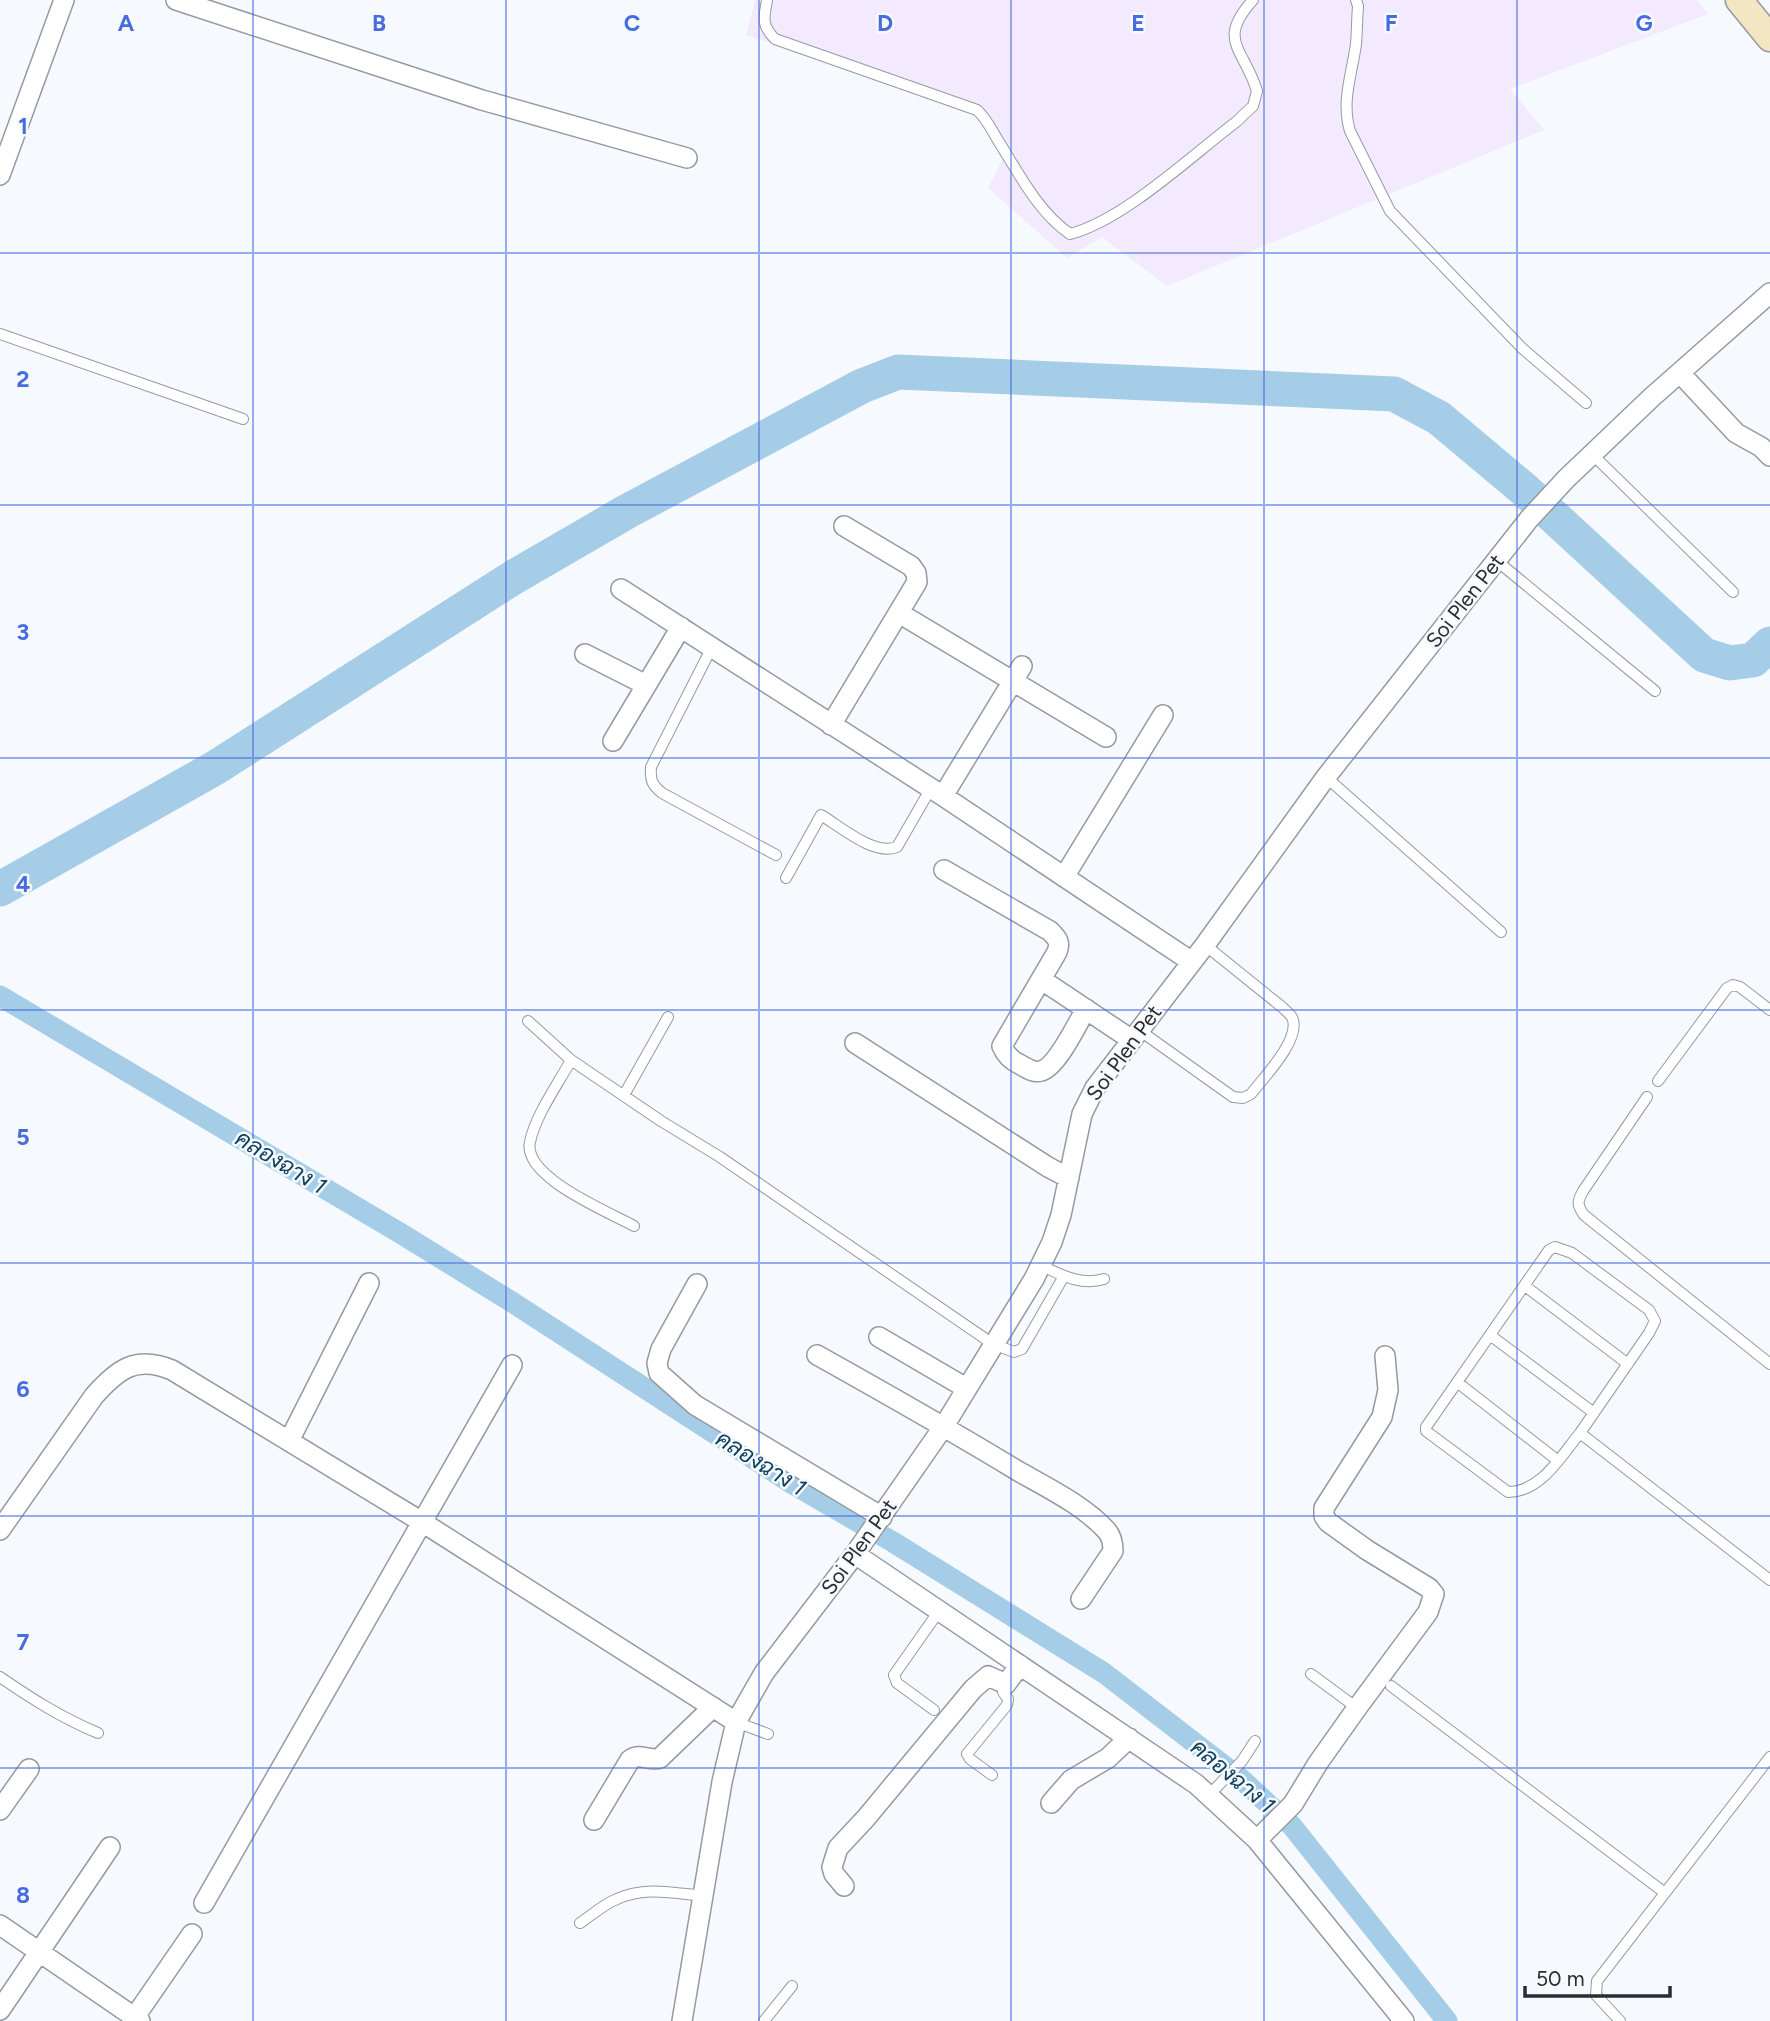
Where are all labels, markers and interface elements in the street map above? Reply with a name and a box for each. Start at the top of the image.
text: A [118,9,135,37]
text: B [372,9,386,37]
text: C [624,9,641,37]
text: D [877,9,893,37]
text: E [1131,9,1145,37]
text: F [1385,9,1398,37]
text: G [1635,9,1653,37]
text: 1 [18,112,28,140]
text: 2 [16,365,30,393]
street label: Soi Plen Pet [1420,549,1509,652]
text: 3 [17,618,29,646]
text: 4 [16,870,30,898]
street label: Soi Plen Pet [1081,1000,1167,1105]
text: 5 [16,1123,30,1151]
water label: คลองฉาง 1 [230,1124,332,1200]
text: 6 [16,1375,30,1403]
water label: คลองฉาง 1 [711,1424,811,1502]
street label: Soi Plen Pet [816,1494,902,1599]
text: 7 [17,1628,30,1656]
water label: คลองฉาง 1 [1185,1733,1281,1819]
text: 8 [16,1881,30,1909]
scale bar [1525,1954,1670,1998]
text: 50 m [1536,1966,1585,1991]

